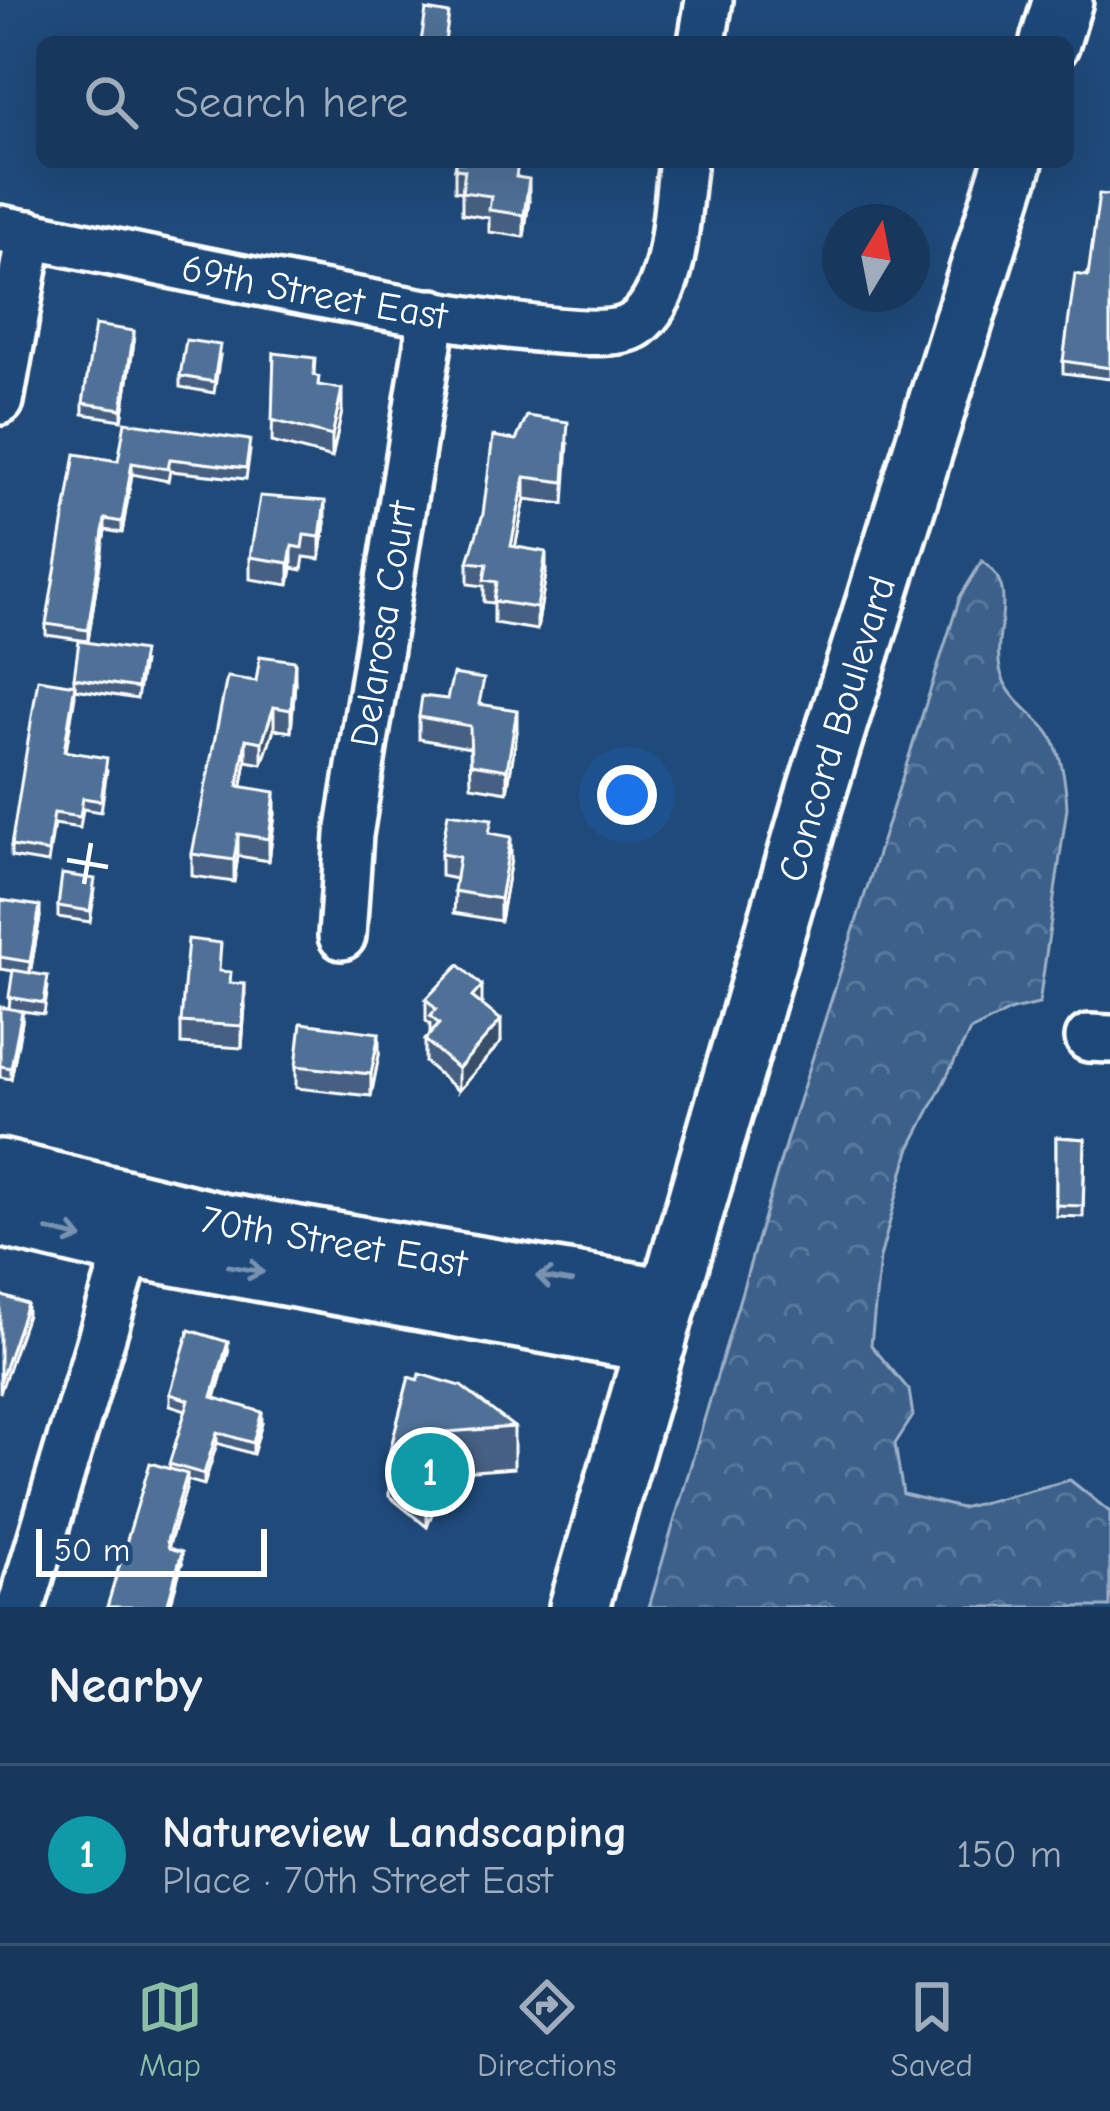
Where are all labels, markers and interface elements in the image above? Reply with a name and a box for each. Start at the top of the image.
search box [36,36,1074,168]
icon: search [78,69,144,135]
text: Search here [174,76,408,128]
north arrow [822,204,930,312]
street label: 69th Street East [178,245,452,339]
street label: Delarosa Court [341,496,425,750]
street label: Concord Boulevard [769,571,905,887]
your location [597,765,657,825]
street label: 70th Street East [196,1196,472,1287]
one-way arrow [46,1224,84,1246]
one-way arrow [226,1259,265,1281]
one-way arrow [535,1266,574,1289]
pin: 1 [391,1427,469,1517]
scale bar [36,1523,267,1576]
text: 50 m [54,1531,130,1569]
text: Nearby [48,1656,202,1715]
text: Natureview Landscaping [162,1806,628,1858]
text: 1 [79,1832,95,1877]
text: 150 m [956,1832,1062,1877]
text: Place · 70th Street East [162,1858,553,1903]
tab: Map [137,1974,203,2084]
tab: Directions [477,1974,617,2084]
tab: Saved [891,1974,973,2084]

